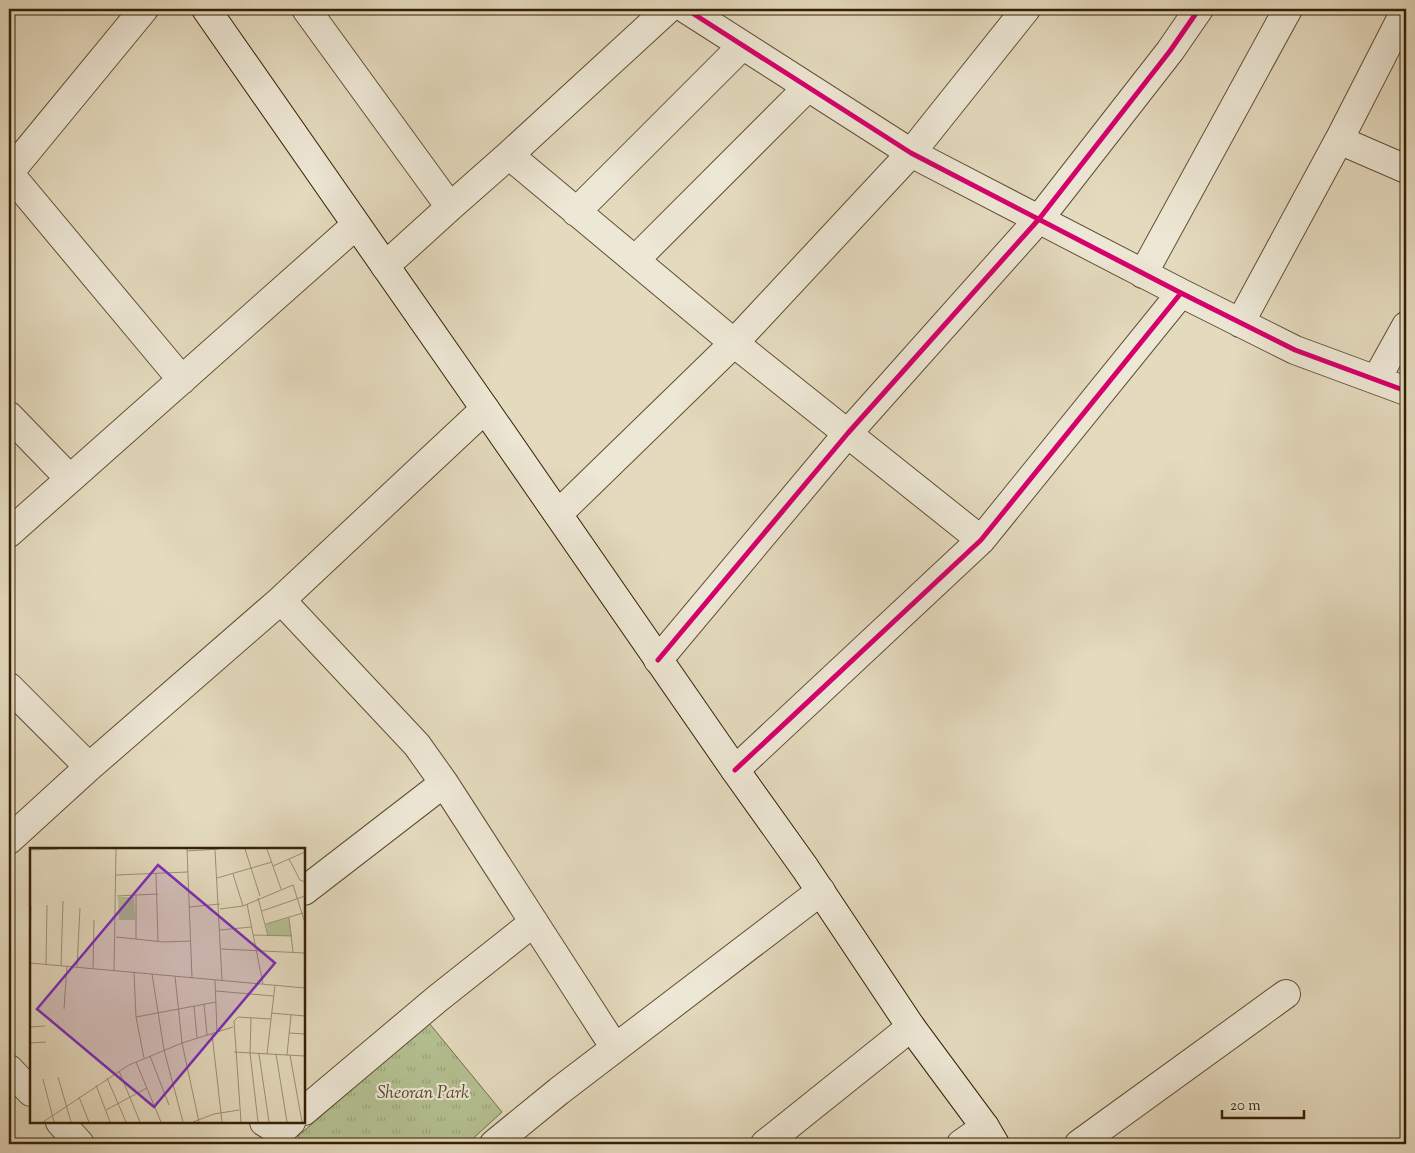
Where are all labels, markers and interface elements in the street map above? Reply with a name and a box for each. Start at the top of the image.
inset map [30,848,305,1123]
park label: Sheoran Park [377,1081,469,1107]
scale bar [1222,1088,1305,1120]
text: 20 m [1230,1096,1261,1117]

